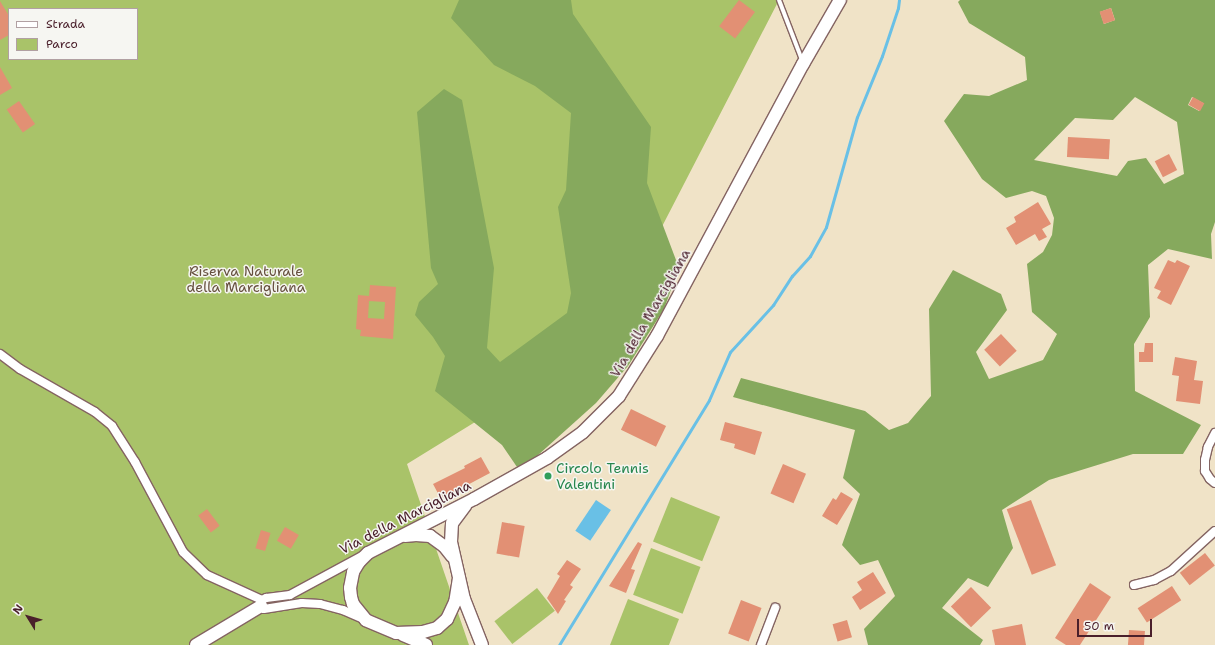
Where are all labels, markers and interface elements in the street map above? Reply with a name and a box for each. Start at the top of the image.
legend [8,8,138,60]
text: Strada [46,16,85,32]
text: Parco [46,36,78,52]
street label: Via della Marcigliana [606,246,694,380]
park label: Riserva Naturale della Marcigliana [187,263,305,296]
place label: Circolo Tennis Valentini [556,460,649,492]
marker: Circolo Tennis Valentini [543,471,553,481]
street label: Via della Marcigliana [336,476,474,558]
north arrow [8,597,48,637]
text: N [9,601,27,617]
scale bar [1079,611,1154,637]
text: 50 m [1084,618,1114,634]

